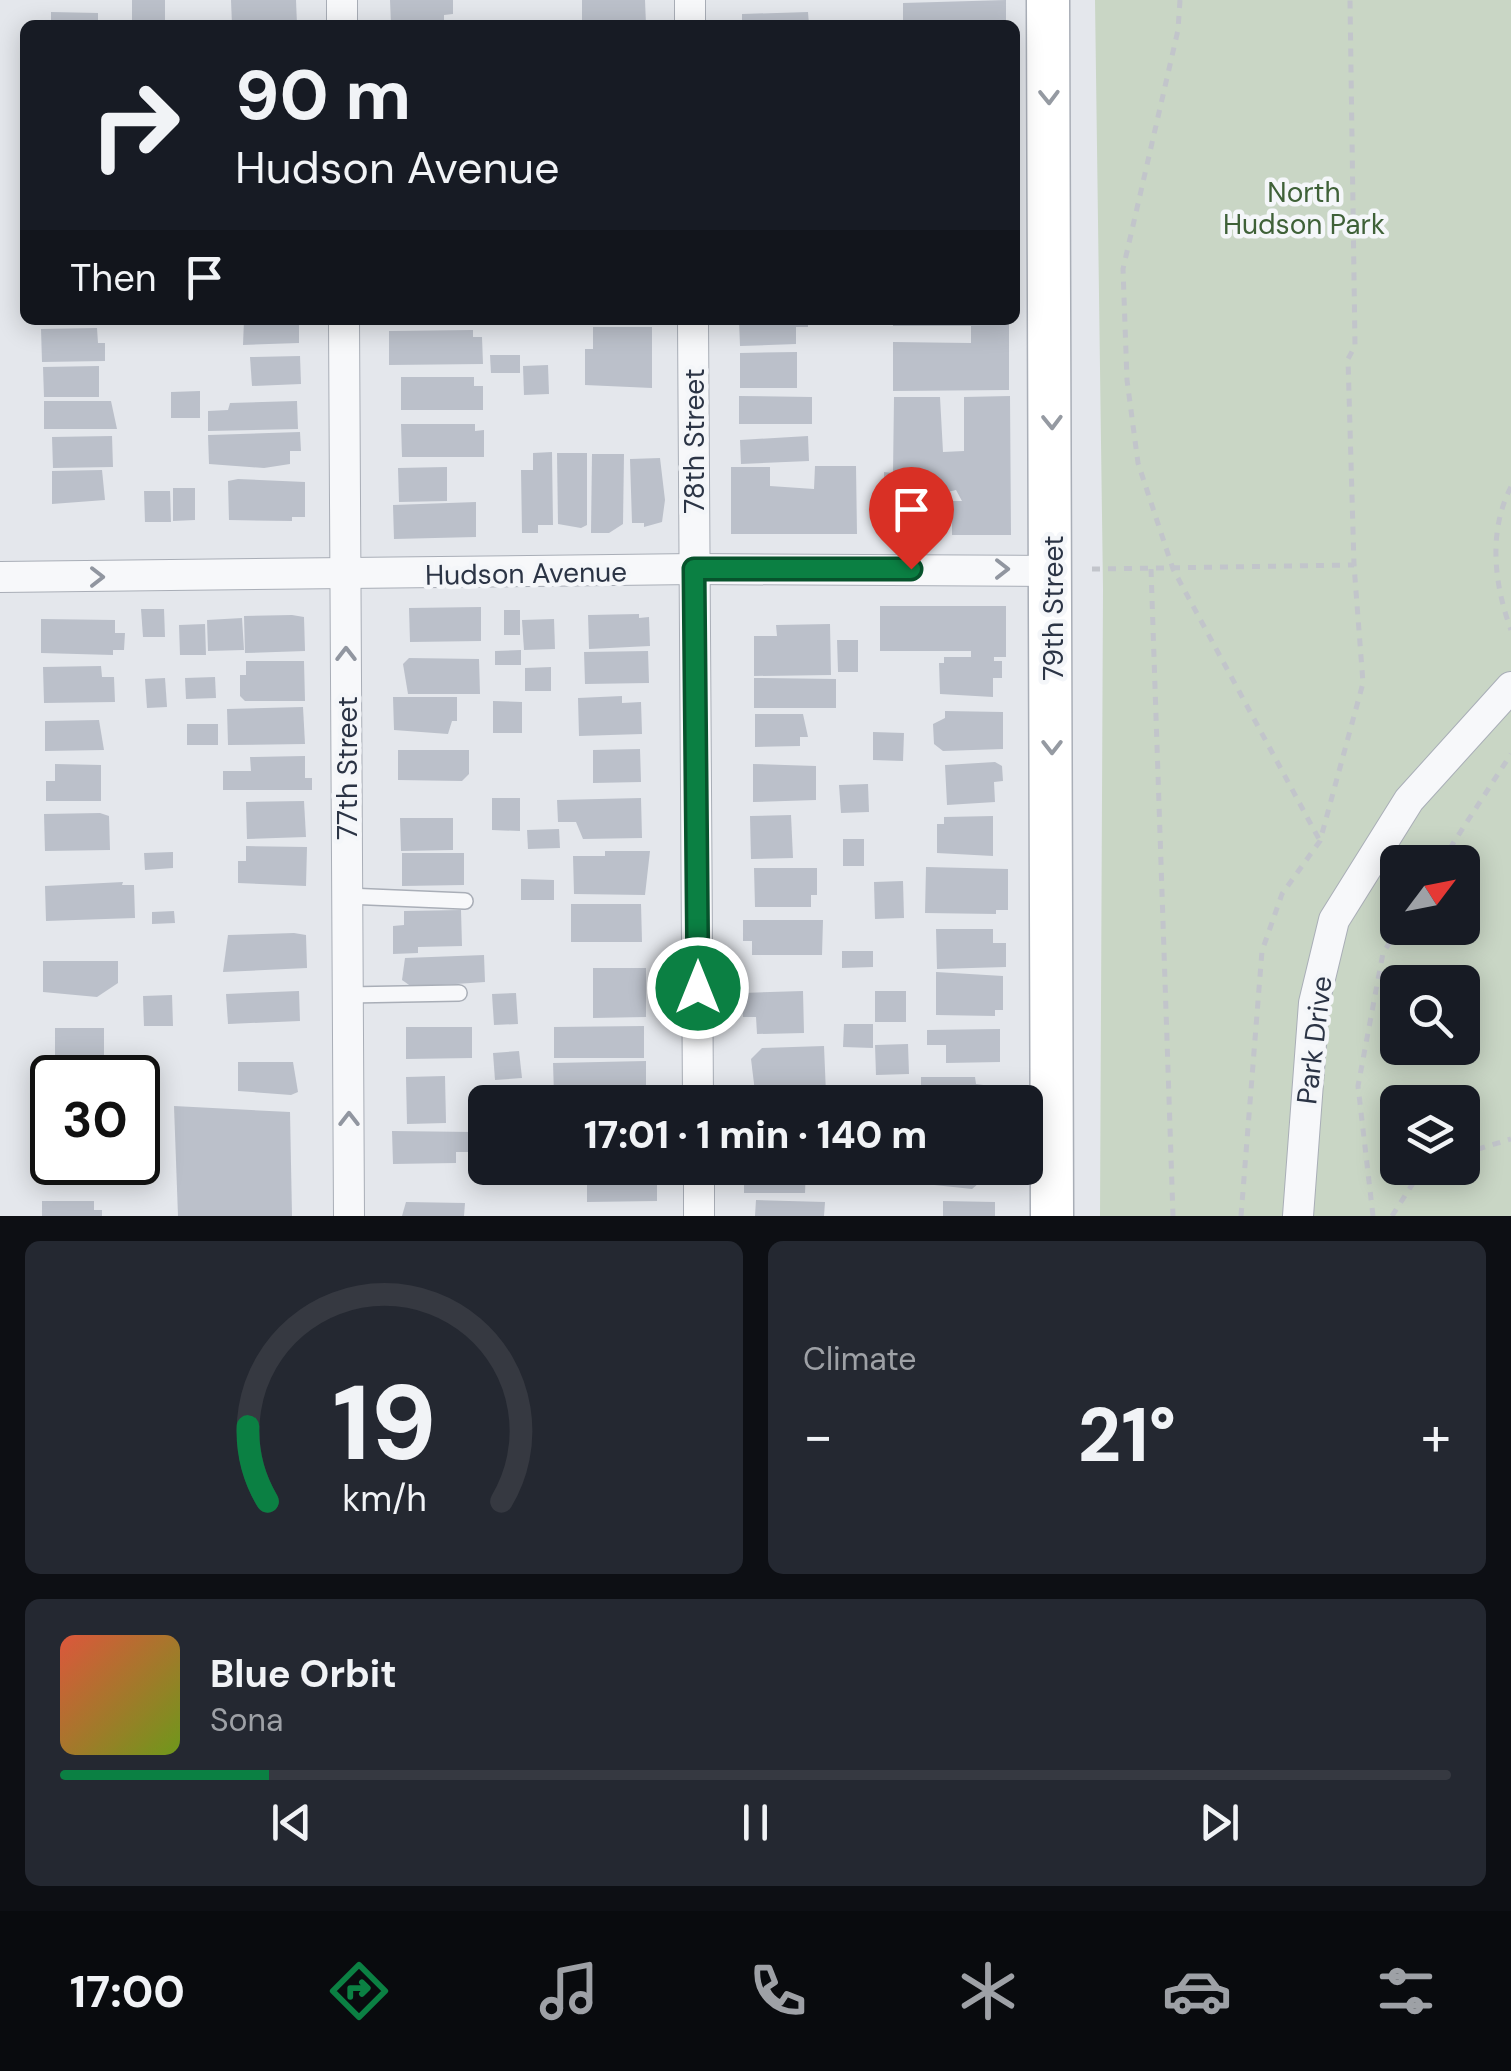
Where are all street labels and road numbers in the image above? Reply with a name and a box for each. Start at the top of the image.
street label: 78th Street [676,368,713,514]
street label: 79th Street [1035,535,1072,681]
street label: Hudson Avenue [425,553,627,594]
street label: 77th Street [329,696,366,840]
street label: Park Drive [1288,974,1341,1106]

